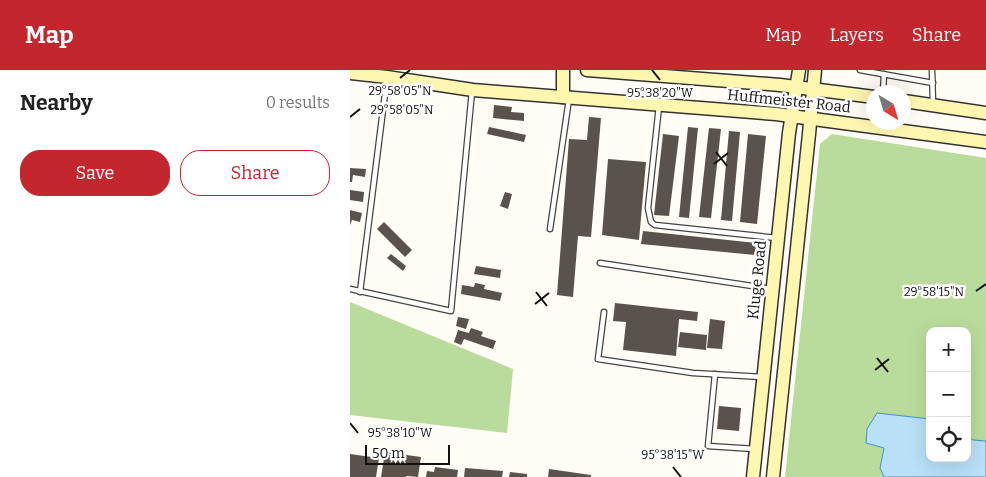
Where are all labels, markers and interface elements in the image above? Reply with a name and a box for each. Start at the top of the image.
text: Map [25,21,74,49]
text: Map [765,24,801,46]
text: Layers [829,24,884,46]
text: Share [912,24,961,46]
text: 29°58'05"N [368,84,432,98]
north arrow [866,85,911,130]
text: 95°38'20"W [627,86,694,100]
street label: Huffmeister Road [726,86,852,116]
text: Nearby [20,90,93,116]
text: 0 results [266,93,330,112]
text: 29°58'05"N [370,103,434,117]
button: Save [20,150,170,196]
button: Share [180,150,330,196]
street label: Kluge Road [744,240,770,320]
text: 29°58'15"N [904,285,965,299]
map controls [926,327,971,462]
button: + [926,327,971,372]
button: − [926,372,971,417]
button: locate [926,417,971,462]
text: 95°38'10"W [368,426,433,440]
scale bar [365,442,450,465]
text: 50 m [372,445,405,462]
text: 95°38'15"W [641,448,705,462]

